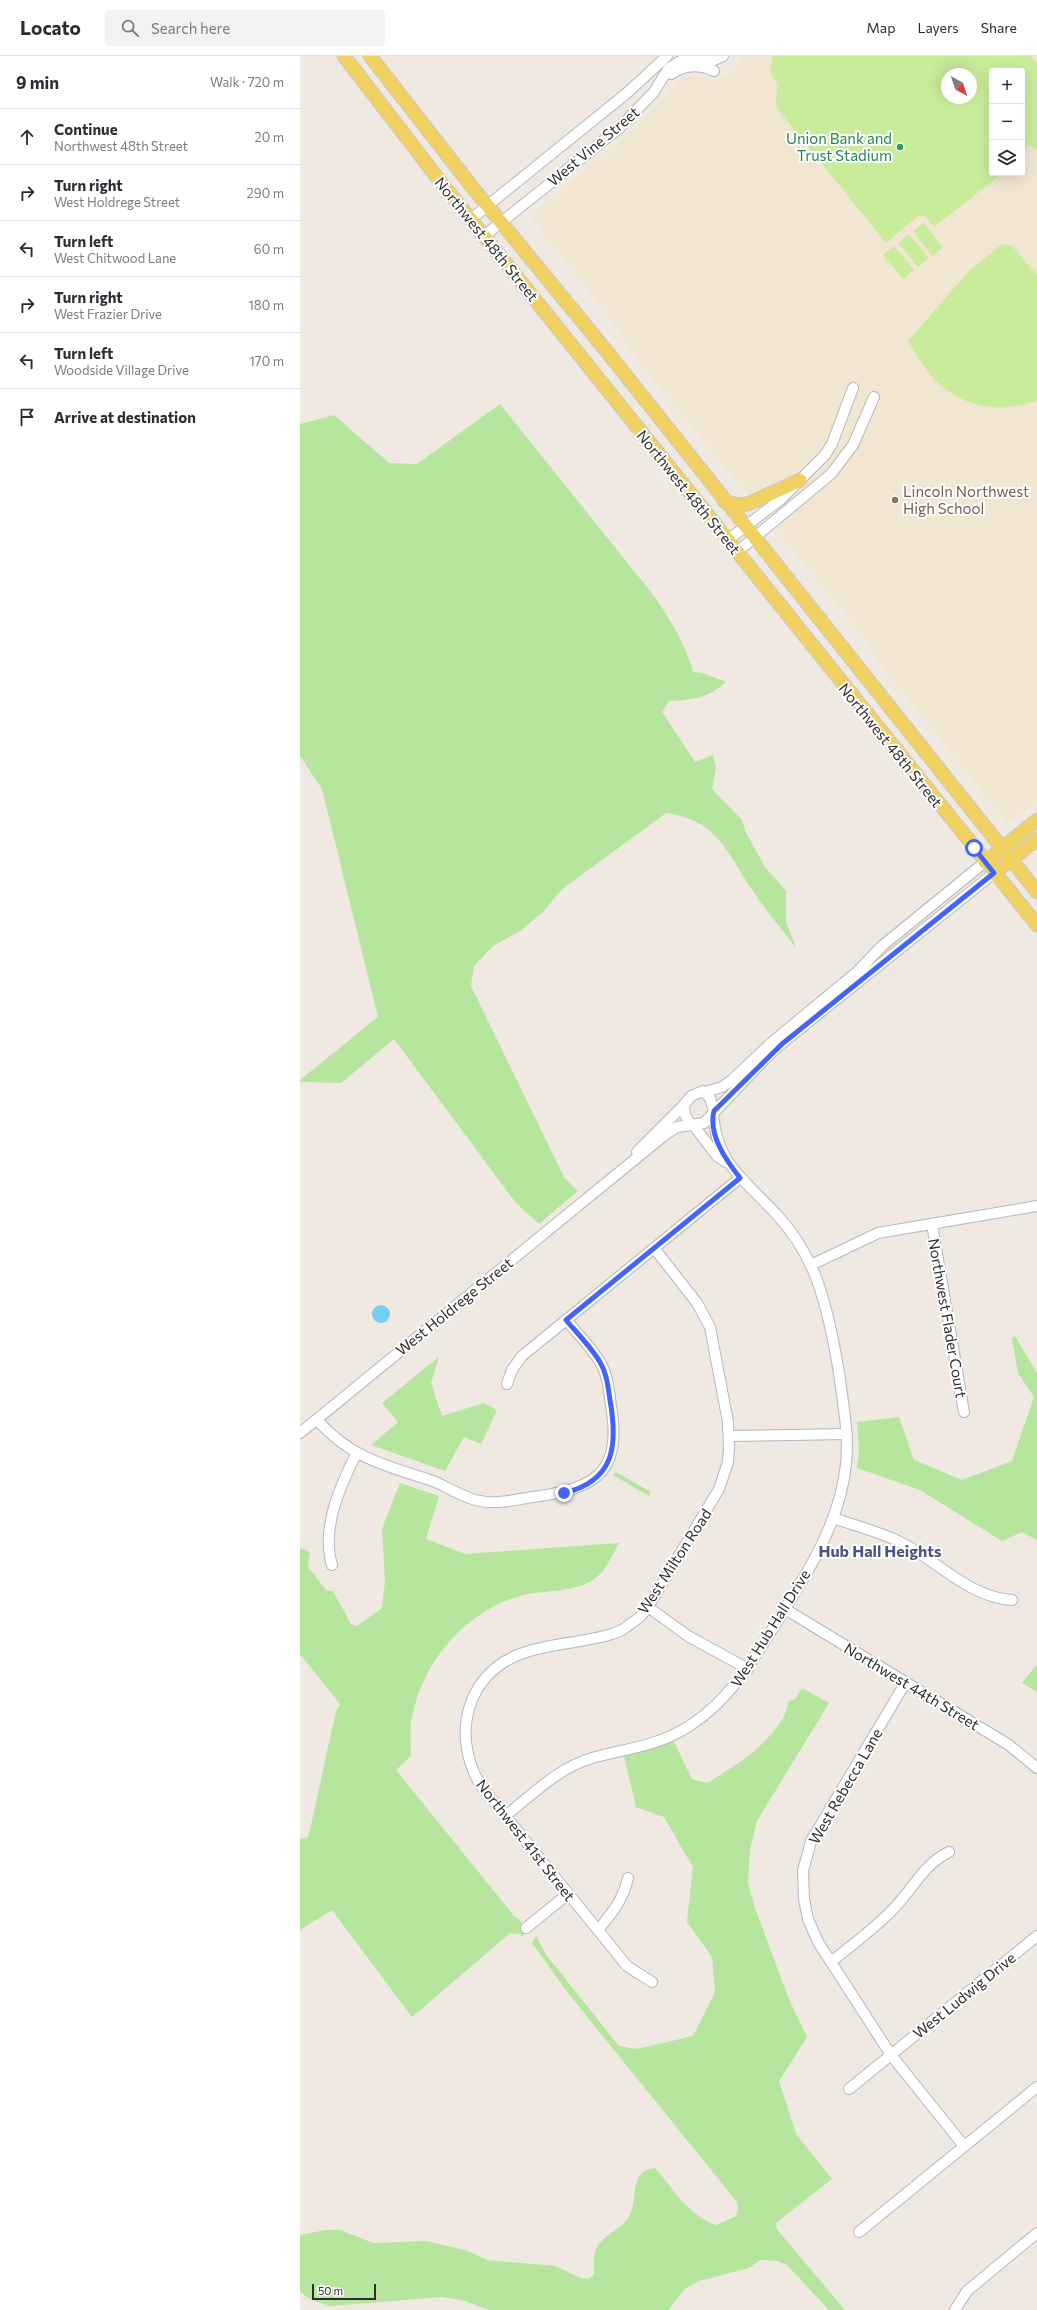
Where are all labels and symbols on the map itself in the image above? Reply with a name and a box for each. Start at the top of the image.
north arrow [941,68,977,104]
street label: West Vine Street [544,102,642,190]
place label: Union Bank and Trust Stadium [786,129,892,164]
marker: Union Bank and Trust Stadium [895,142,905,152]
street label: Northwest 48th Street [431,173,543,305]
street label: Northwest 48th Street [633,426,745,558]
place label: Lincoln Northwest High School [903,482,1029,517]
marker: Lincoln Northwest High School [890,495,900,505]
street label: Northwest 48th Street [835,679,947,811]
route start [965,839,983,857]
street label: Northwest Flader Court [925,1237,971,1399]
street label: West Holdrege Street [392,1253,516,1359]
route end [555,1484,573,1502]
street label: West Milton Road [633,1505,715,1617]
district label: Hub Hall Heights [818,1541,942,1560]
street label: West Hub Hall Drive [727,1566,813,1690]
street label: Northwest 44th Street [841,1639,983,1733]
street label: West Rebecca Lane [805,1725,886,1847]
street label: Northwest 41st Street [473,1776,579,1904]
street label: West Ludwig Drive [909,1948,1019,2042]
scale bar [312,2282,376,2301]

